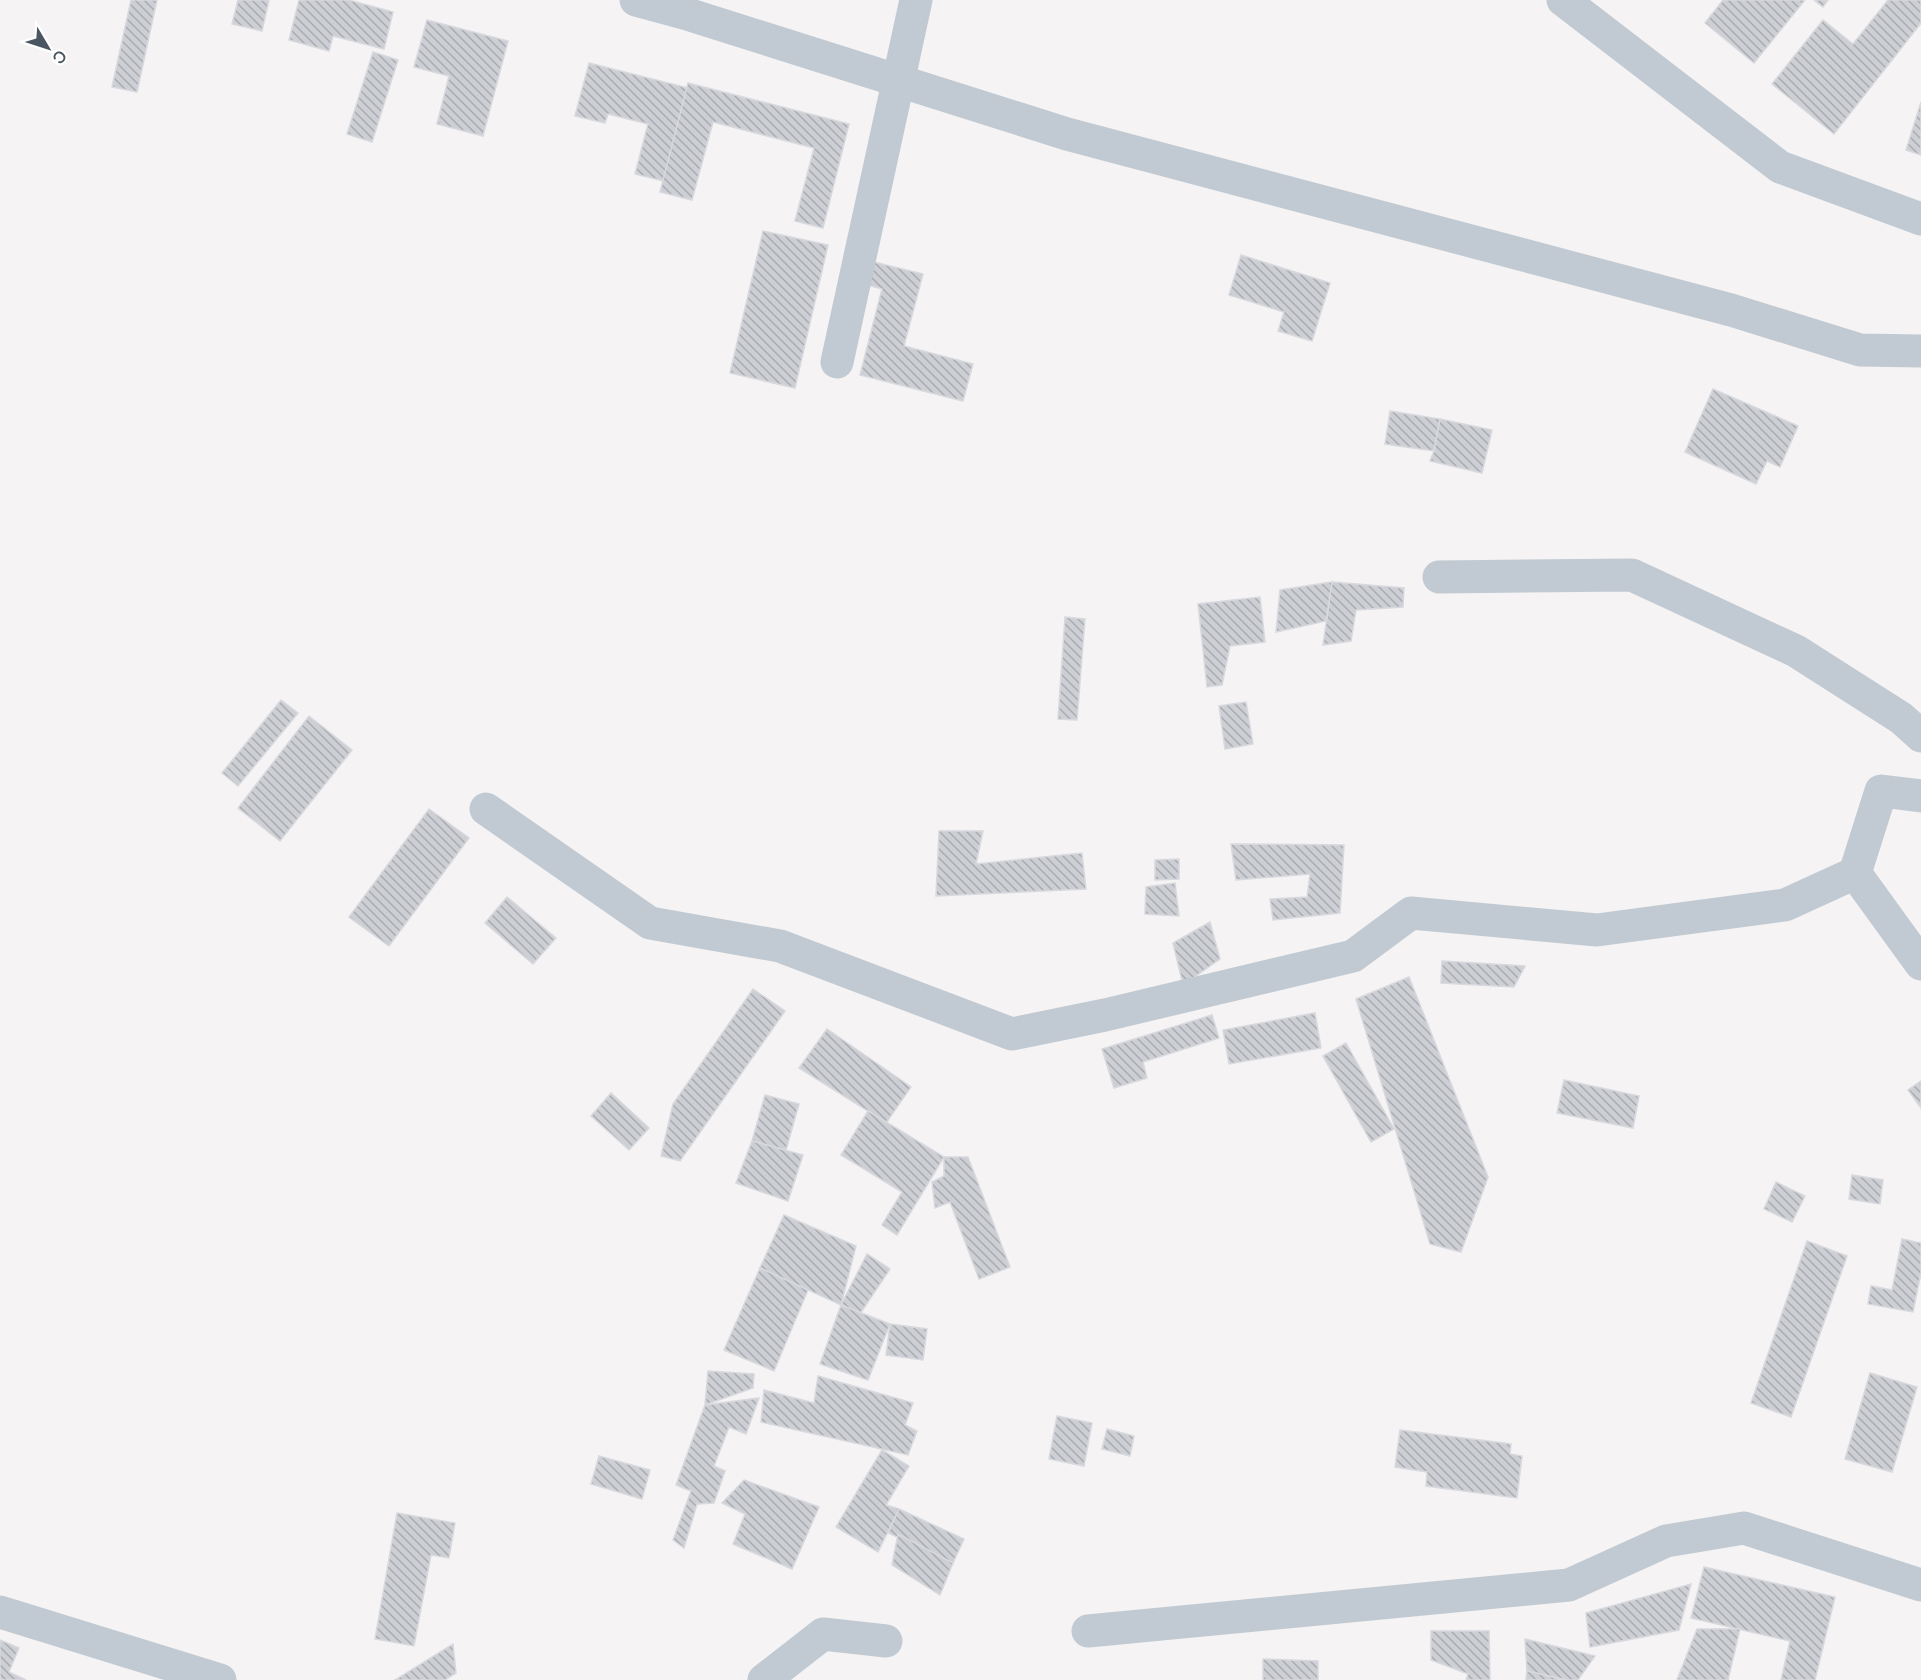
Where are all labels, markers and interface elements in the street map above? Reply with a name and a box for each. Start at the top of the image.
north arrow [18,18,78,78]
text: С [47,46,72,69]

